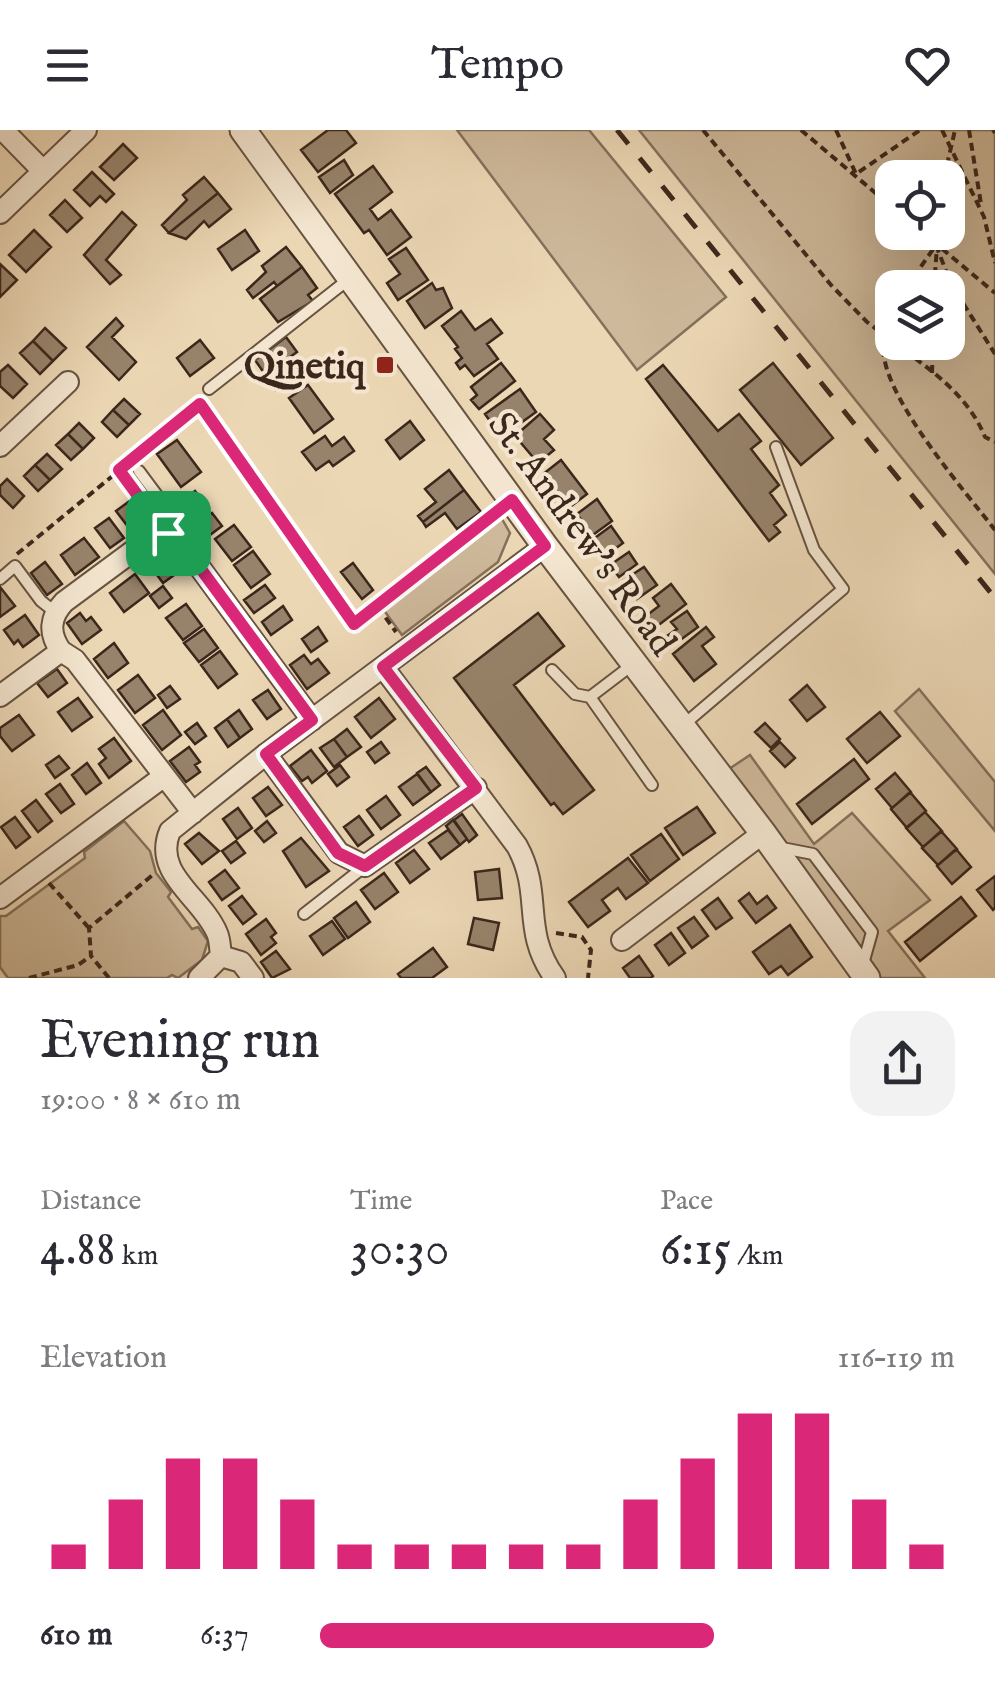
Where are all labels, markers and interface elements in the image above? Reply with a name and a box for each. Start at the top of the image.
text: Tempo [431,37,564,94]
icon: menu [40,38,95,93]
icon: heart [900,38,955,93]
map controls [875,160,965,360]
button: locate [875,160,965,250]
button: layers [875,270,965,360]
place label: Qinetiq [244,344,366,392]
marker: Qinetiq [374,354,396,376]
street label: St. Andrew's Road [476,403,686,667]
pin [126,491,211,576]
icon: arrive [141,506,196,561]
text: Evening run [40,1007,320,1077]
button: share [850,1011,955,1116]
text: 19:00 · 8 × 610 m [40,1080,241,1121]
text: Distance [40,1184,141,1219]
text: Time [350,1184,412,1219]
text: Pace [660,1184,713,1219]
text: 4.88 [40,1219,116,1282]
text: 30:30 [350,1219,450,1282]
text: 6:15 [660,1219,731,1282]
text: km [116,1239,158,1274]
text: /km [731,1239,783,1274]
text: Elevation [40,1338,167,1379]
text: 116–119 m [837,1338,955,1379]
text: 610 m [40,1615,113,1656]
text: 6:37 [200,1615,249,1656]

